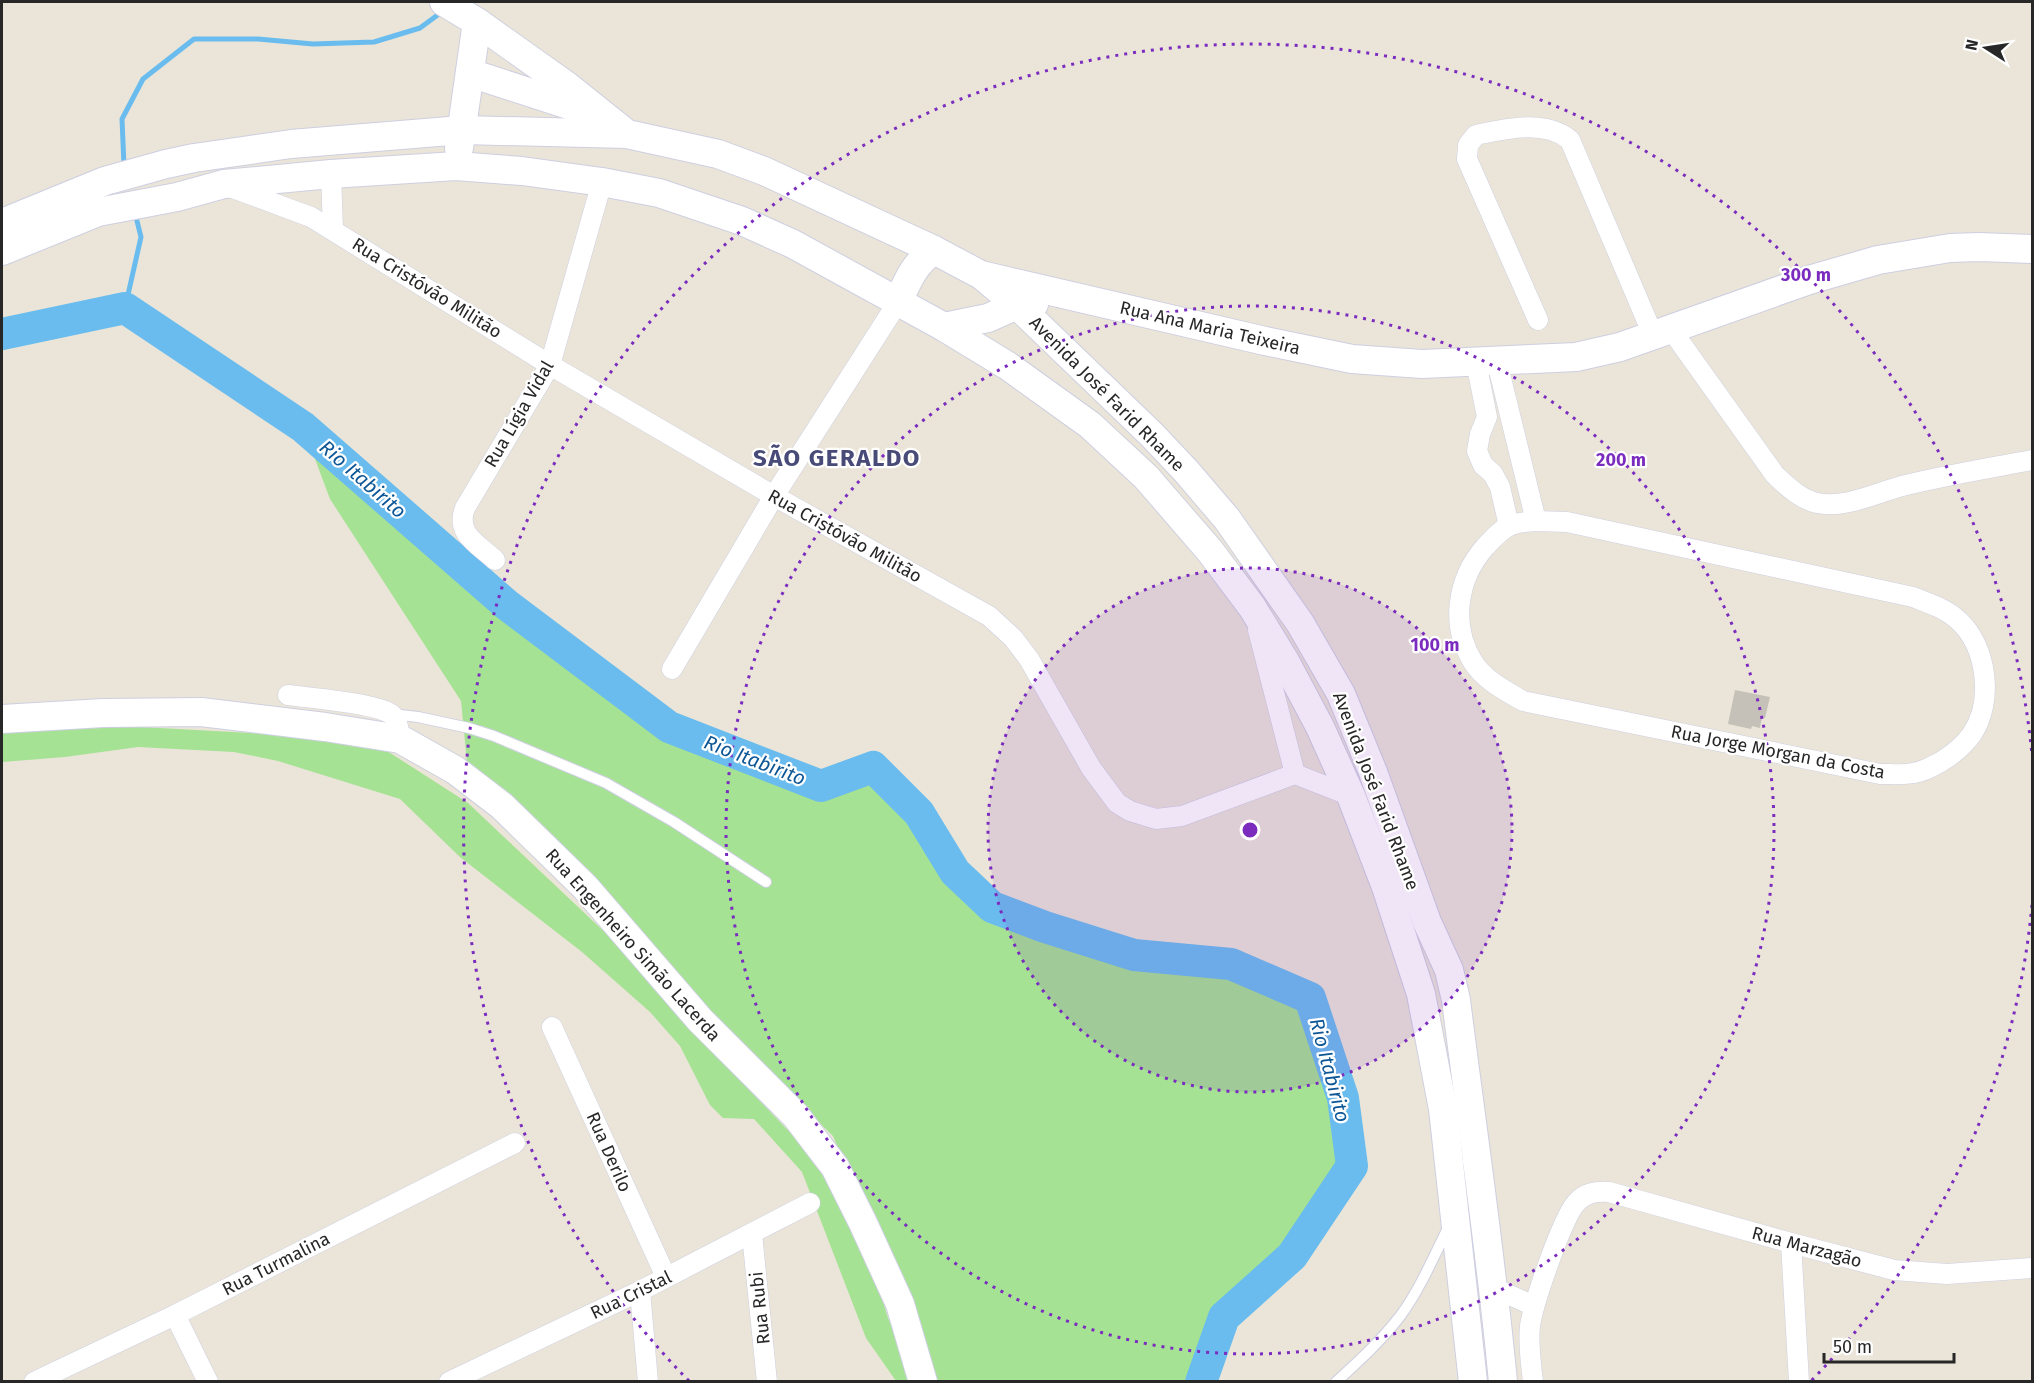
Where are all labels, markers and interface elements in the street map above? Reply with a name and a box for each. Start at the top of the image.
north arrow [1956,18,2016,78]
text: N [1961,38,1982,52]
street label: Rua Cristóvão Militão [348,233,506,343]
text: 300 m [1780,264,1831,286]
street label: Rua Ana Maria Teixeira [1118,297,1302,359]
street label: Avenida José Farid Rhame [1025,312,1189,476]
street label: Rua Lígia Vidal [480,357,558,471]
water label: Rio Itabirito [315,435,411,523]
district label: SÃO GERALDO [753,444,921,472]
text: 200 m [1596,449,1646,471]
street label: Rua Cristóvão Militão [764,485,926,587]
text: 100 m [1411,634,1459,656]
street label: Avenida José Farid Rhame [1328,689,1424,893]
street label: Rua Jorge Morgan da Costa [1669,720,1887,784]
water label: Rio Itabirito [701,730,809,790]
centre of rings [1240,820,1260,840]
street label: Rua Engenheiro Simão Lacerda [541,844,725,1046]
water label: Rio Itabirito [1305,1015,1355,1125]
street label: Rua Derilo [582,1109,636,1195]
street label: Rua Marzagão [1750,1222,1864,1272]
street label: Rua Turmalina [219,1227,333,1301]
street label: Rua Cristal [587,1266,675,1324]
street label: Rua Rubi [745,1271,775,1345]
scale bar [1824,1326,1954,1364]
text: 50 m [1833,1336,1872,1358]

